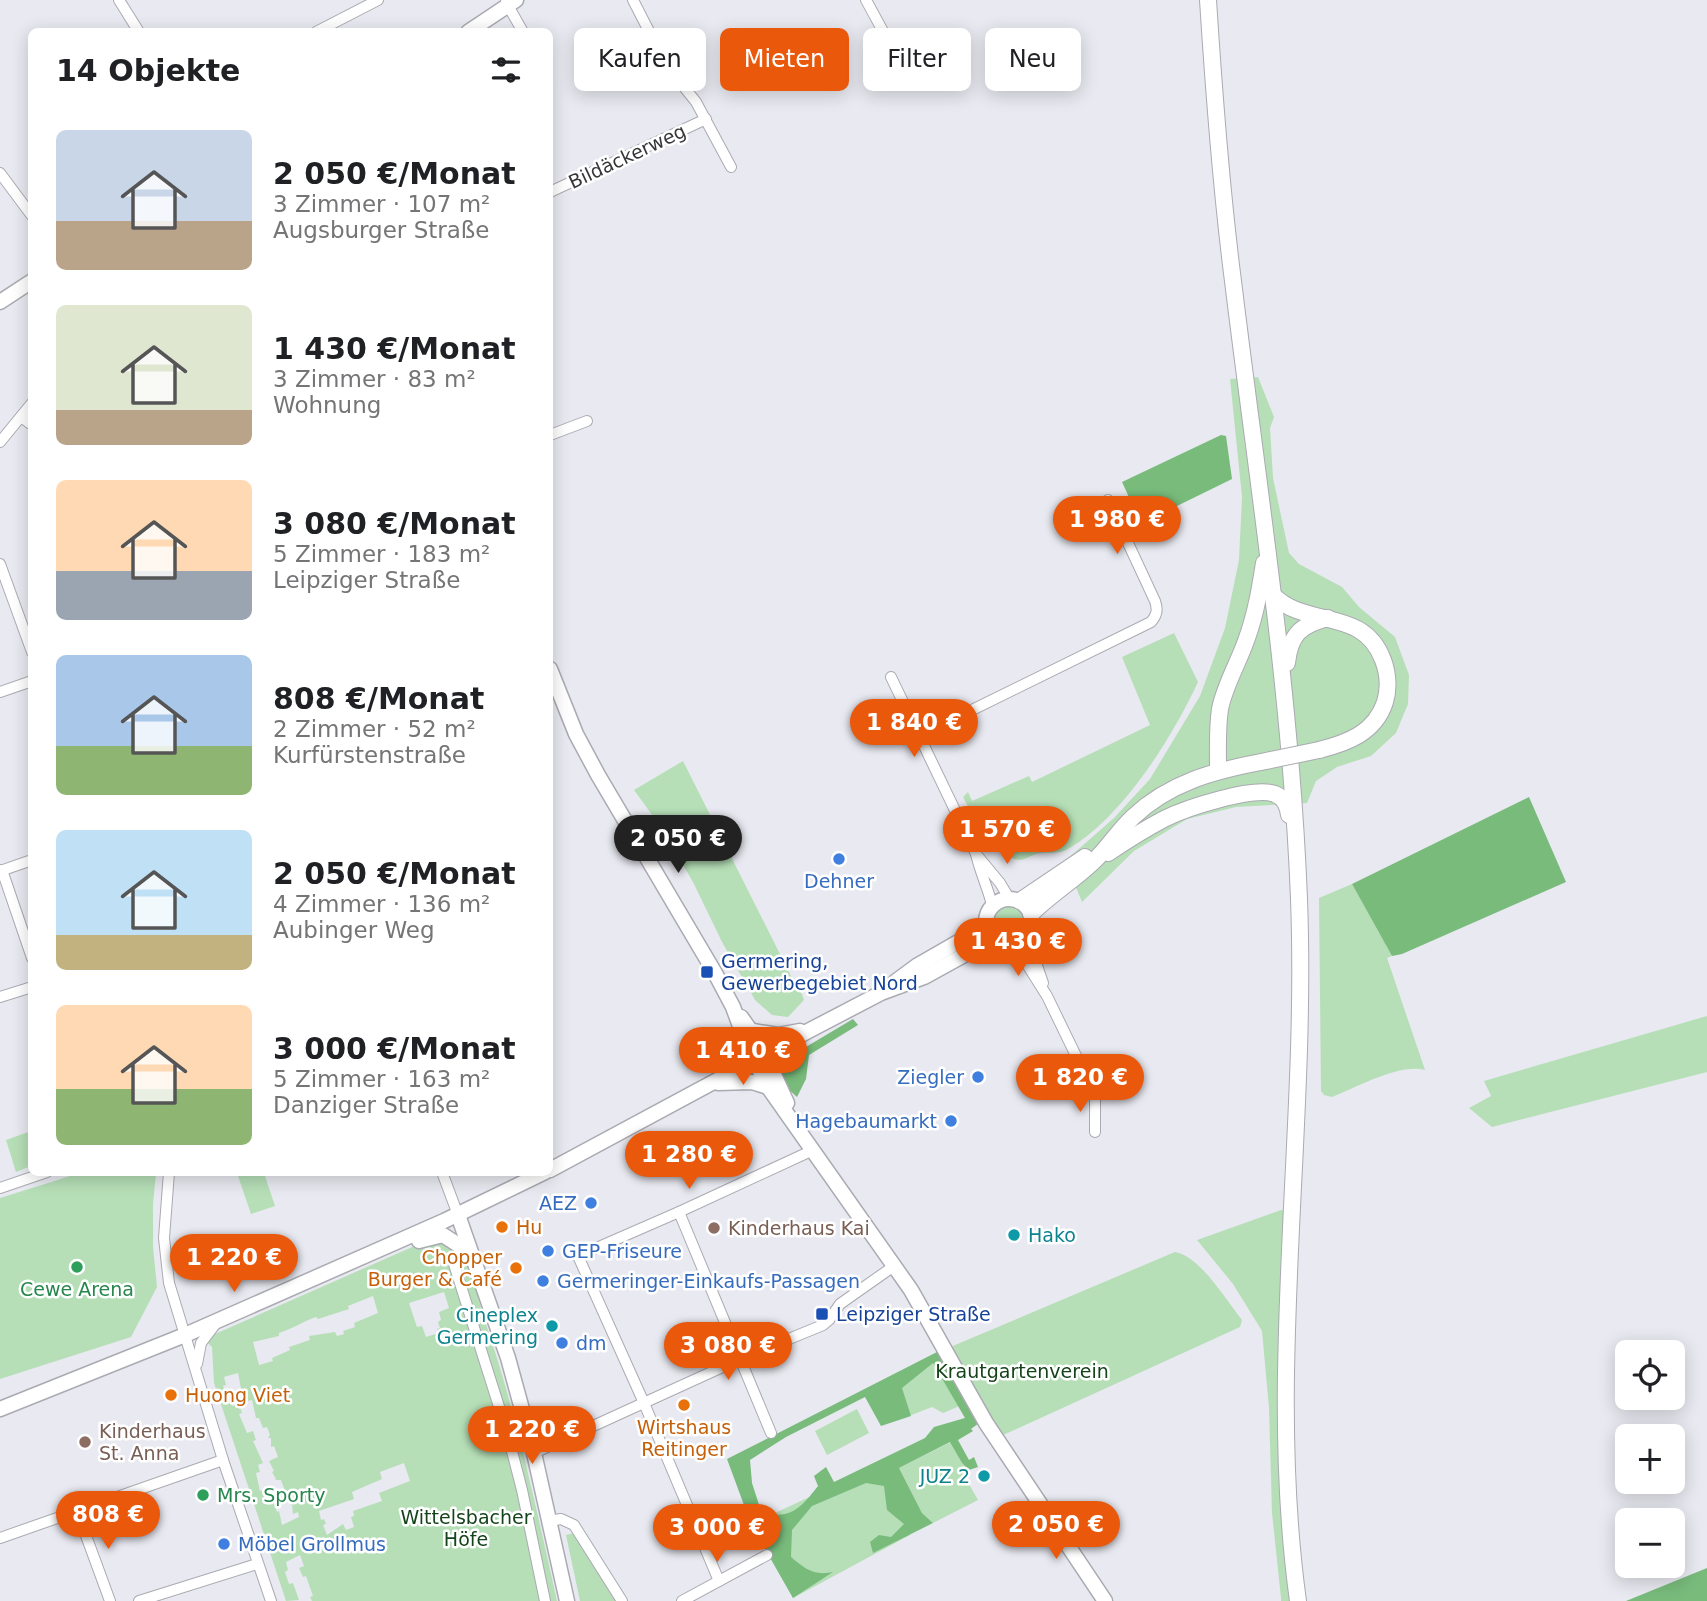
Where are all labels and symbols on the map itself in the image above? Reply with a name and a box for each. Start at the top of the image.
street label: Bildäckerweg [565,119,689,193]
pin: 1 980 € [1052,496,1182,556]
pin: 1 840 € [849,700,979,759]
pin: 1 570 € [942,806,1072,866]
pin: 2 050 € [613,816,743,875]
marker: Dehner [831,851,847,867]
place label: Dehner [804,870,874,892]
pin: 1 430 € [953,918,1083,978]
place label: Germering, Gewerbegebiet Nord [721,950,918,994]
marker: Germering, Gewerbegebiet Nord [699,964,715,980]
pin: 1 410 € [678,1028,808,1087]
pin: 1 820 € [1015,1054,1145,1114]
place label: Ziegler [897,1066,964,1088]
marker: Ziegler [970,1069,986,1085]
place label: Hagebaumarkt [795,1110,937,1132]
marker: Hagebaumarkt [943,1113,959,1129]
pin: 1 280 € [624,1132,754,1191]
place label: AEZ [539,1192,577,1214]
marker: AEZ [583,1195,599,1211]
place label: Hu [516,1216,542,1238]
place label: Kinderhaus Kai [728,1217,870,1239]
marker: Hu [494,1219,510,1235]
marker: Kinderhaus Kai [706,1220,722,1236]
place label: Hako [1028,1224,1076,1246]
marker: Hako [1006,1227,1022,1243]
pin: 1 220 € [169,1234,299,1294]
place label: GEP-Friseure [562,1240,682,1262]
marker: GEP-Friseure [540,1243,556,1259]
place label: Chopper Burger & Café [368,1246,502,1290]
marker: Cewe Arena [69,1259,85,1275]
marker: Chopper Burger & Café [508,1260,524,1276]
place label: Germeringer-Einkaufs-Passagen [557,1270,860,1292]
marker: Germeringer-Einkaufs-Passagen [535,1273,551,1289]
place label: Cewe Arena [20,1278,134,1300]
place label: Leipziger Straße [836,1303,991,1325]
place label: Cineplex Germering [437,1304,538,1348]
marker: Leipziger Straße [814,1306,830,1322]
marker: Cineplex Germering [544,1318,560,1334]
pin: 3 080 € [663,1322,793,1382]
place label: dm [576,1332,607,1354]
marker: dm [554,1335,570,1351]
park label: Krautgartenverein [935,1360,1109,1382]
place label: Huong Viet [185,1384,290,1406]
marker: Huong Viet [163,1387,179,1403]
marker: Wirtshaus Reitinger [676,1397,692,1413]
pin: 1 220 € [467,1406,597,1466]
place label: Wirtshaus Reitinger [637,1416,731,1460]
place label: Kinderhaus St. Anna [99,1420,206,1464]
marker: Kinderhaus St. Anna [77,1434,93,1450]
place label: JUZ 2 [919,1465,970,1487]
marker: JUZ 2 [976,1468,992,1484]
place label: Mrs. Sporty [217,1484,325,1506]
marker: Mrs. Sporty [195,1487,211,1503]
pin: 808 € [59,1492,157,1551]
pin: 2 050 € [991,1502,1121,1561]
pin: 3 000 € [652,1504,782,1564]
park label: Wittelsbacher Höfe [400,1506,532,1550]
place label: Möbel Grollmus [238,1533,386,1555]
marker: Möbel Grollmus [216,1536,232,1552]

